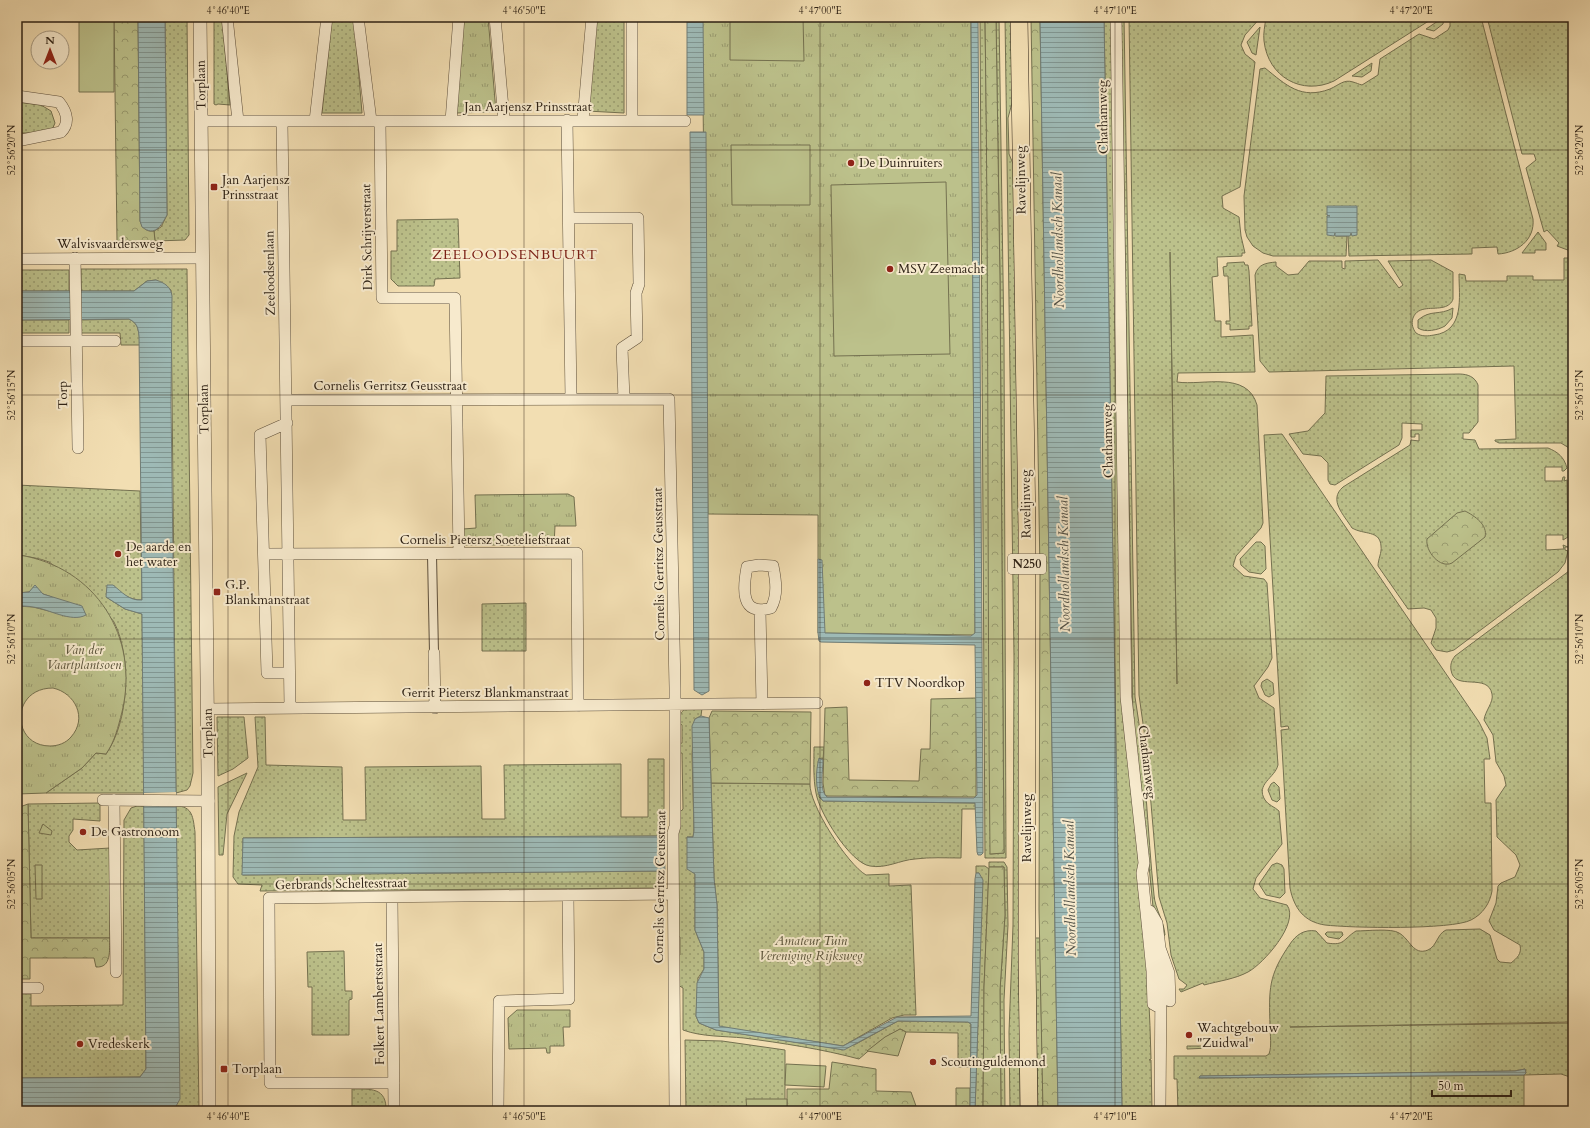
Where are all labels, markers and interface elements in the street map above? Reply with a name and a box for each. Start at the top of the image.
text: 4°46'40"E [206,4,250,18]
text: 4°46'50"E [502,4,546,18]
text: 4°47'00"E [798,4,842,18]
text: 4°47'10"E [1093,4,1137,18]
text: 4°47'20"E [1389,4,1433,18]
north arrow [30,30,70,70]
text: N [45,33,55,48]
street label: Torplaan [192,59,210,110]
street label: Chathamweg [1093,79,1113,154]
street label: Jan Aarjensz Prinsstraat [462,98,592,116]
text: 52°56'20"N [5,124,19,175]
text: 52°56'20"N [1573,124,1587,175]
street label: Ravelijnweg [1011,145,1031,215]
place label: De Duinruiters [859,154,942,172]
marker: De Duinruiters [846,158,856,168]
place label: Jan Aarjensz Prinsstraat [220,171,290,204]
water label: Noordhollandsch Kanaal [1047,171,1069,308]
marker: Jan Aarjensz Prinsstraat [209,182,219,192]
street label: Dirk Schrijverstraat [357,183,377,291]
street label: Zeeloodsenlaan [260,230,280,316]
street label: Walvisvaardersweg [56,235,164,253]
district label: ZEELOODSENBUURT [432,245,598,264]
place label: MSV Zeemacht [898,260,985,278]
marker: MSV Zeemacht [885,264,895,274]
text: 52°56'15"N [5,369,19,420]
text: 52°56'15"N [1573,369,1587,420]
street label: Cornelis Gerritsz Geusstraat [313,377,467,395]
street label: Torp [54,381,72,409]
street label: Torplaan [195,383,213,434]
street label: Chathamweg [1098,403,1118,478]
street label: Ravelijnweg [1016,469,1036,539]
street label: Cornelis Gerritsz Geusstraat [649,487,669,641]
water label: Noordhollandsch Kanaal [1053,495,1075,632]
street label: Cornelis Pietersz Soeteliefstraat [400,531,570,549]
place label: De aarde en het water [126,538,192,571]
marker: De aarde en het water [113,549,123,559]
road number: N250 [1008,554,1046,574]
place label: G.P. Blankmanstraat [225,576,310,609]
marker: G.P. Blankmanstraat [212,587,222,597]
text: 52°56'10"N [5,613,19,664]
text: 52°56'10"N [1573,613,1587,664]
park label: Van der Vaartplantsoen [47,641,122,674]
place label: TTV Noordkop [875,674,965,692]
marker: TTV Noordkop [862,678,872,688]
street label: Gerrit Pietersz Blankmanstraat [401,684,569,702]
street label: Torplaan [199,707,217,758]
street label: Chathamweg [1134,724,1161,801]
street label: Ravelijnweg [1018,793,1036,862]
street label: Cornelis Gerritsz Geusstraat [650,810,670,964]
water label: Noordhollandsch Kanaal [1059,819,1081,956]
place label: De Gastronoom [91,823,180,841]
marker: De Gastronoom [78,827,88,837]
text: 52°56'05"N [5,858,19,909]
text: 52°56'05"N [1573,858,1587,909]
street label: Gerbrands Scheltesstraat [275,874,407,894]
park label: Amateur Tuin Vereniging Rijksweg [759,932,863,965]
street label: Folkert Lambertsstraat [369,943,389,1065]
place label: Wachtgebouw "Zuidwal" [1196,1019,1279,1052]
marker: Wachtgebouw "Zuidwal" [1184,1030,1194,1040]
place label: Vredeskerk [88,1035,150,1053]
marker: Vredeskerk [75,1039,85,1049]
place label: Scoutinguldemond [941,1053,1046,1071]
marker: Scoutinguldemond [928,1057,938,1067]
place label: Torplaan [232,1060,283,1078]
marker: Torplaan [219,1064,229,1074]
scale bar [1432,1072,1511,1098]
text: 50 m [1438,1078,1465,1094]
text: 4°46'40"E [206,1110,250,1124]
text: 4°46'50"E [502,1110,546,1124]
text: 4°47'00"E [798,1110,842,1124]
text: 4°47'10"E [1093,1110,1137,1124]
text: 4°47'20"E [1389,1110,1433,1124]

